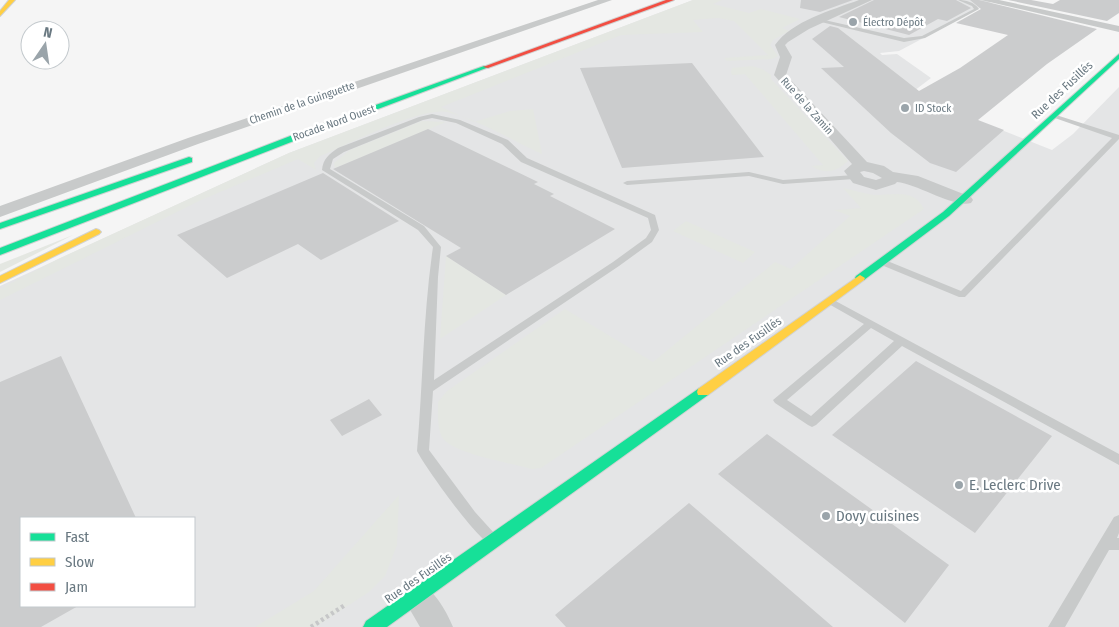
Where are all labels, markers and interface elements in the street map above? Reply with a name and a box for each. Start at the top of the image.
place label: Électro Dépôt [863,15,924,29]
marker: Électro Dépôt [847,16,859,28]
north arrow [20,20,70,70]
text: N [42,24,54,42]
street label: Rue des Fusillés [1029,58,1095,122]
street label: Rue de la Zamin [778,75,836,137]
street label: Chemin de la Guinguette [248,79,356,127]
street label: Rocade Nord Ouest [291,102,377,144]
marker: ID Stock [899,102,911,114]
place label: ID Stock [915,102,952,115]
street label: Rue des Fusillés [712,314,784,370]
place label: E. Leclerc Drive [969,476,1061,494]
marker: E. Leclerc Drive [953,479,965,491]
place label: Dovy cuisines [836,507,919,525]
marker: Dovy cuisines [820,510,832,522]
legend [20,517,195,607]
text: Fast [65,528,89,546]
street label: Rue des Fusillés [382,550,454,606]
text: Slow [65,553,94,571]
text: Jam [65,578,88,596]

